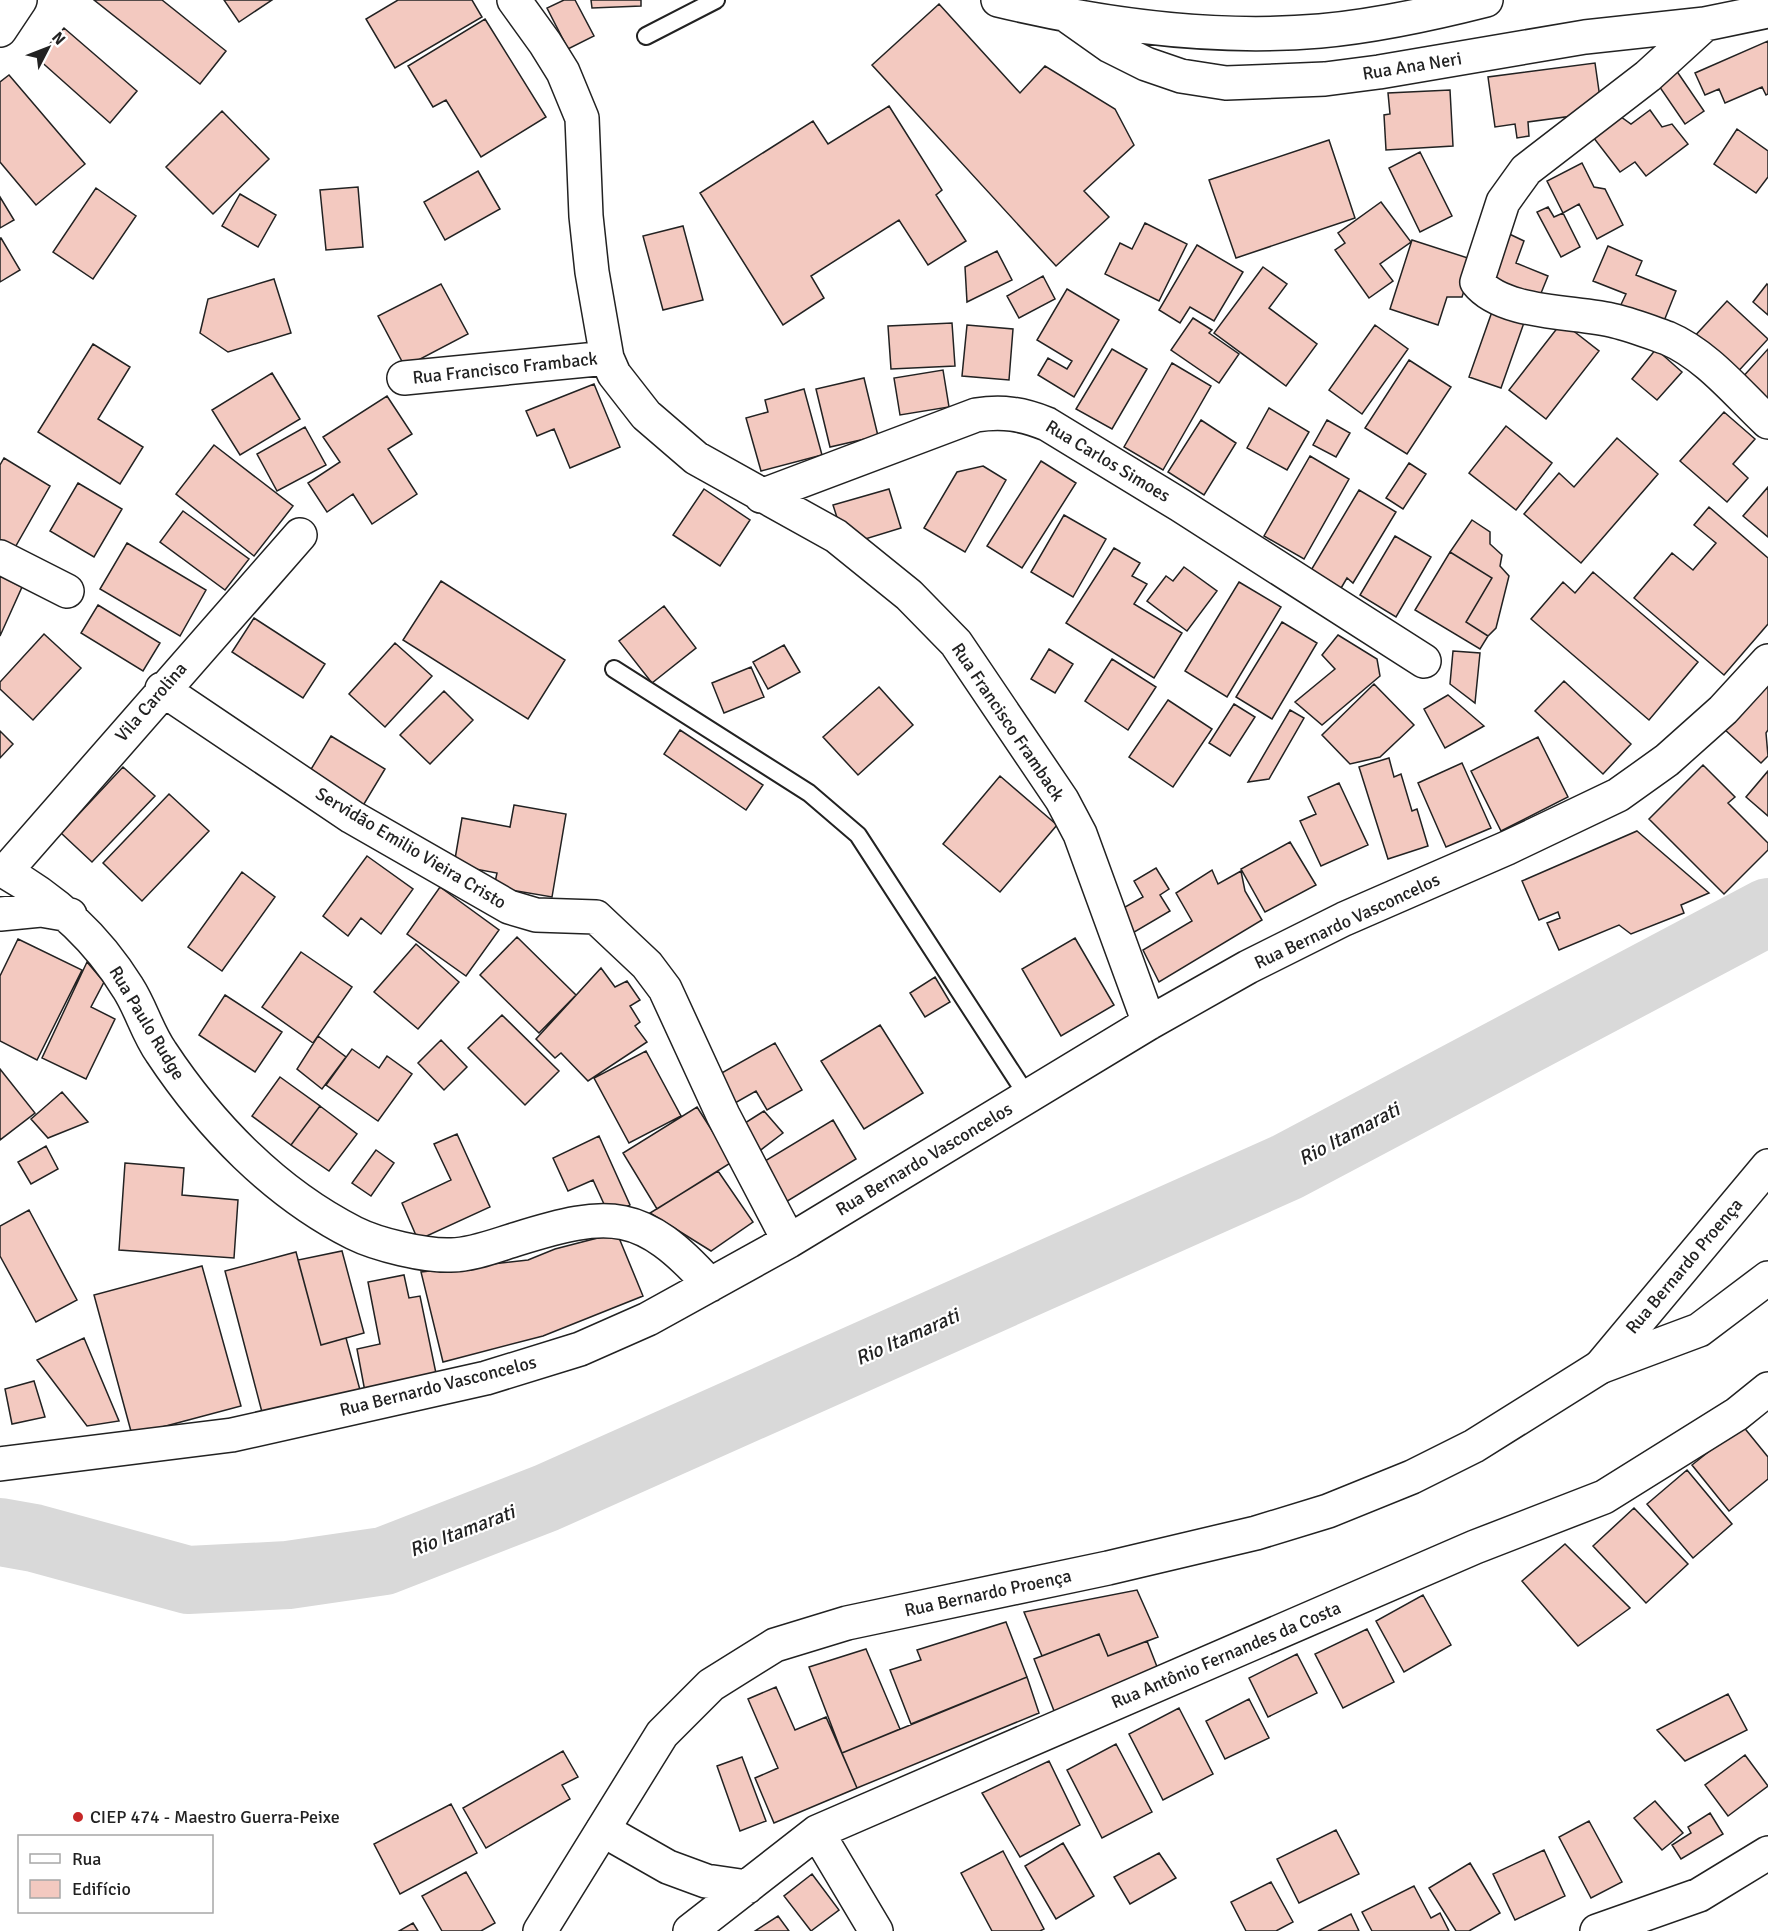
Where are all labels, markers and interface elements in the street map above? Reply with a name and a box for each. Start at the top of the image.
north arrow [18,18,78,78]
text: N [47,28,70,49]
street label: Rua Ana Neri [1361,47,1463,85]
street label: Rua Francisco Framback [411,347,599,389]
street label: Rua Carlos Simoes [1042,415,1174,507]
street label: Rua Francisco Framback [947,639,1069,805]
street label: Vila Carolina [111,658,191,746]
street label: Servidão Emilio Vieira Cristo [312,782,510,914]
street label: Rua Bernardo Vasconcelos [1251,868,1443,974]
street label: Rua Paulo Rudge [104,962,190,1084]
water label: Rio Itamarati [1294,1096,1405,1171]
street label: Rua Bernardo Vasconcelos [832,1097,1016,1220]
street label: Rua Bernardo Proença [1621,1194,1747,1338]
water label: Rio Itamarati [851,1302,964,1371]
street label: Rua Bernardo Vasconcelos [337,1351,539,1421]
water label: Rio Itamarati [406,1499,520,1563]
street label: Rua Bernardo Proença [902,1565,1074,1621]
street label: Rua Antônio Fernandes da Costa [1108,1597,1344,1713]
place label: CIEP 474 - Maestro Guerra-Peixe [90,1806,340,1828]
marker: CIEP 474 - Maestro Guerra-Peixe [71,1810,85,1824]
legend [18,1835,213,1913]
text: Rua [72,1848,101,1870]
text: Edifício [72,1878,131,1900]

